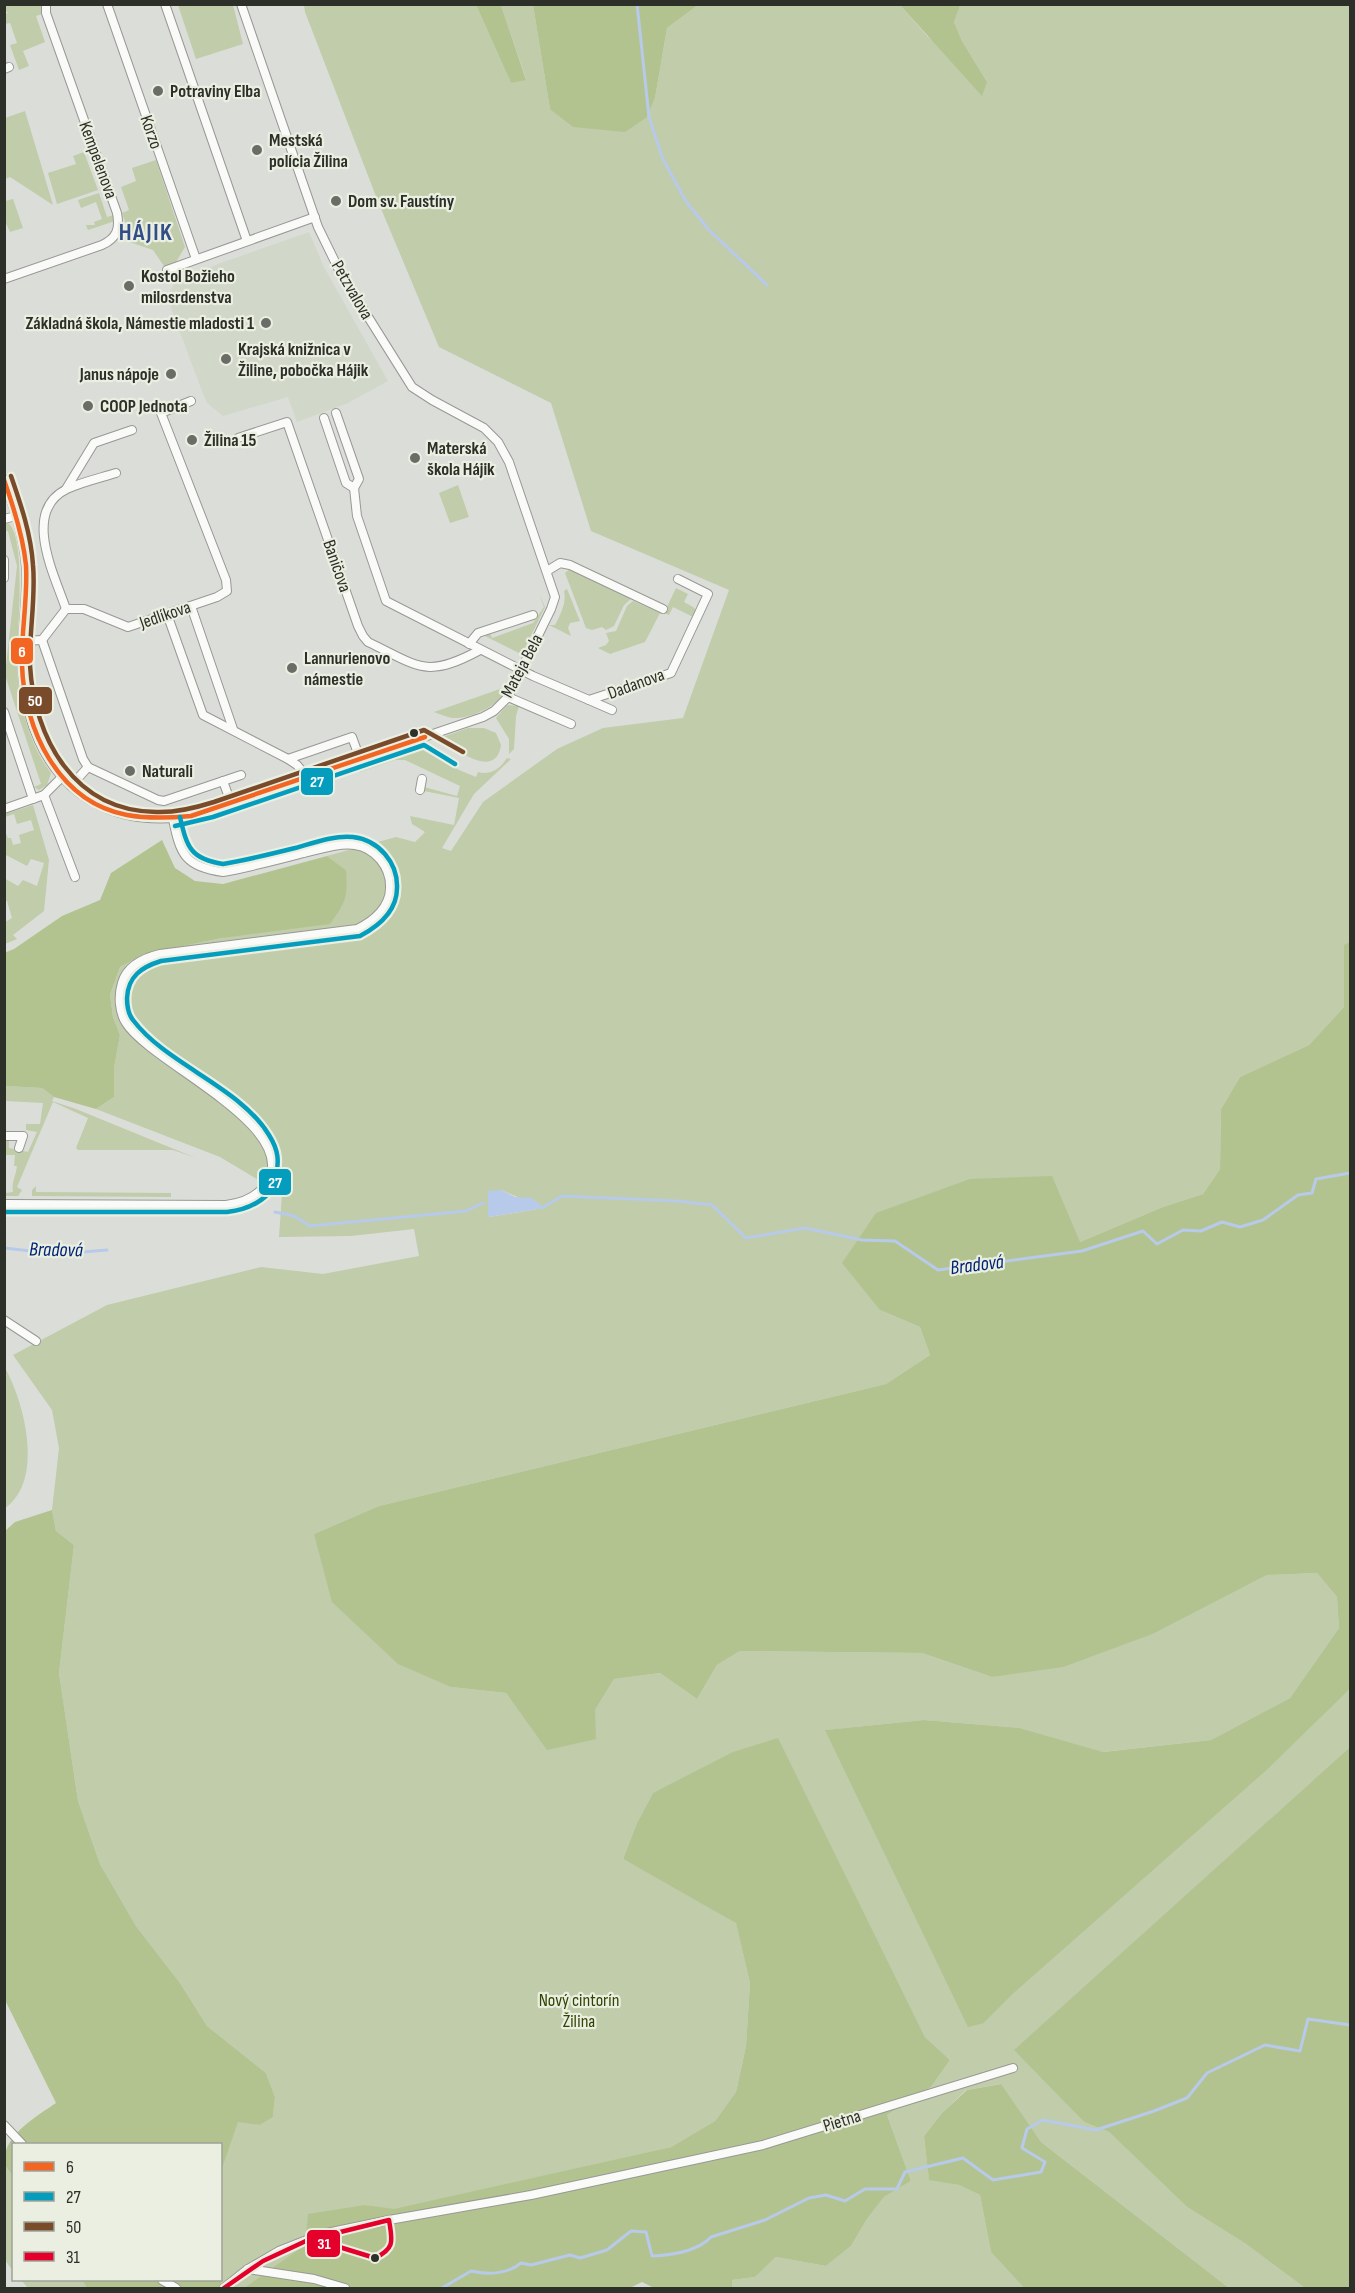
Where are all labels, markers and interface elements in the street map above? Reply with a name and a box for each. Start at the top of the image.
place label: Potraviny Elba [170,81,261,102]
marker: Potraviny Elba [151,84,165,98]
street label: Korzo [136,112,166,152]
street label: Kempelenova [74,119,122,201]
place label: Mestská polícia Žilina [269,130,348,172]
marker: Mestská polícia Žilina [250,143,264,157]
place label: Dom sv. Faustíny [348,191,455,212]
marker: Dom sv. Faustíny [329,194,343,208]
district label: HÁJIK [119,218,173,247]
street label: Petzvalova [327,257,377,323]
place label: Kostol Božieho milosrdenstva [141,266,235,308]
marker: Kostol Božieho milosrdenstva [122,279,136,293]
place label: Základná škola, Námestie mladosti 1 [25,313,254,334]
marker: Základná škola, Námestie mladosti 1 [259,316,273,330]
place label: Krajská knižnica v Žiline, pobočka Hájik [238,339,369,381]
marker: Krajská knižnica v Žiline, pobočka Hájik [219,352,233,366]
place label: Janus nápoje [79,364,159,385]
marker: Janus nápoje [164,367,178,381]
place label: COOP Jednota [100,396,188,417]
marker: COOP Jednota [81,399,95,413]
place label: Žilina 15 [204,430,256,451]
marker: Žilina 15 [185,433,199,447]
place label: Materská škola Hájik [427,438,495,480]
marker: Materská škola Hájik [408,451,422,465]
street label: Baničova [318,537,356,595]
street label: Jedlíkova [136,596,193,634]
street label: Mateja Bela [497,631,547,701]
line badge: 6 [10,637,34,665]
text: 6 [18,643,26,662]
place label: Lannurienovo námestie [304,648,390,690]
marker: Lannurienovo námestie [285,661,299,675]
street label: Dadanova [605,664,667,704]
line badge: 50 [18,686,53,715]
text: 50 [28,692,42,711]
unlabelled marker [408,727,420,739]
place label: Naturali [142,761,193,782]
marker: Naturali [123,764,137,778]
line badge: 27 [300,767,334,796]
text: 27 [310,773,324,792]
line badge: 27 [258,1168,292,1196]
text: 27 [268,1174,282,1193]
water label: Bradová [29,1238,83,1262]
water label: Bradová [949,1250,1005,1280]
park label: Nový cintorín Žilina [539,1990,619,2032]
street label: Pietna [821,2105,863,2137]
legend [12,2143,222,2281]
text: 6 [66,2157,74,2178]
text: 27 [66,2187,81,2208]
text: 50 [66,2217,81,2238]
line badge: 31 [306,2229,341,2258]
text: 31 [317,2235,331,2254]
text: 31 [66,2247,81,2268]
unlabelled marker [369,2252,381,2264]

